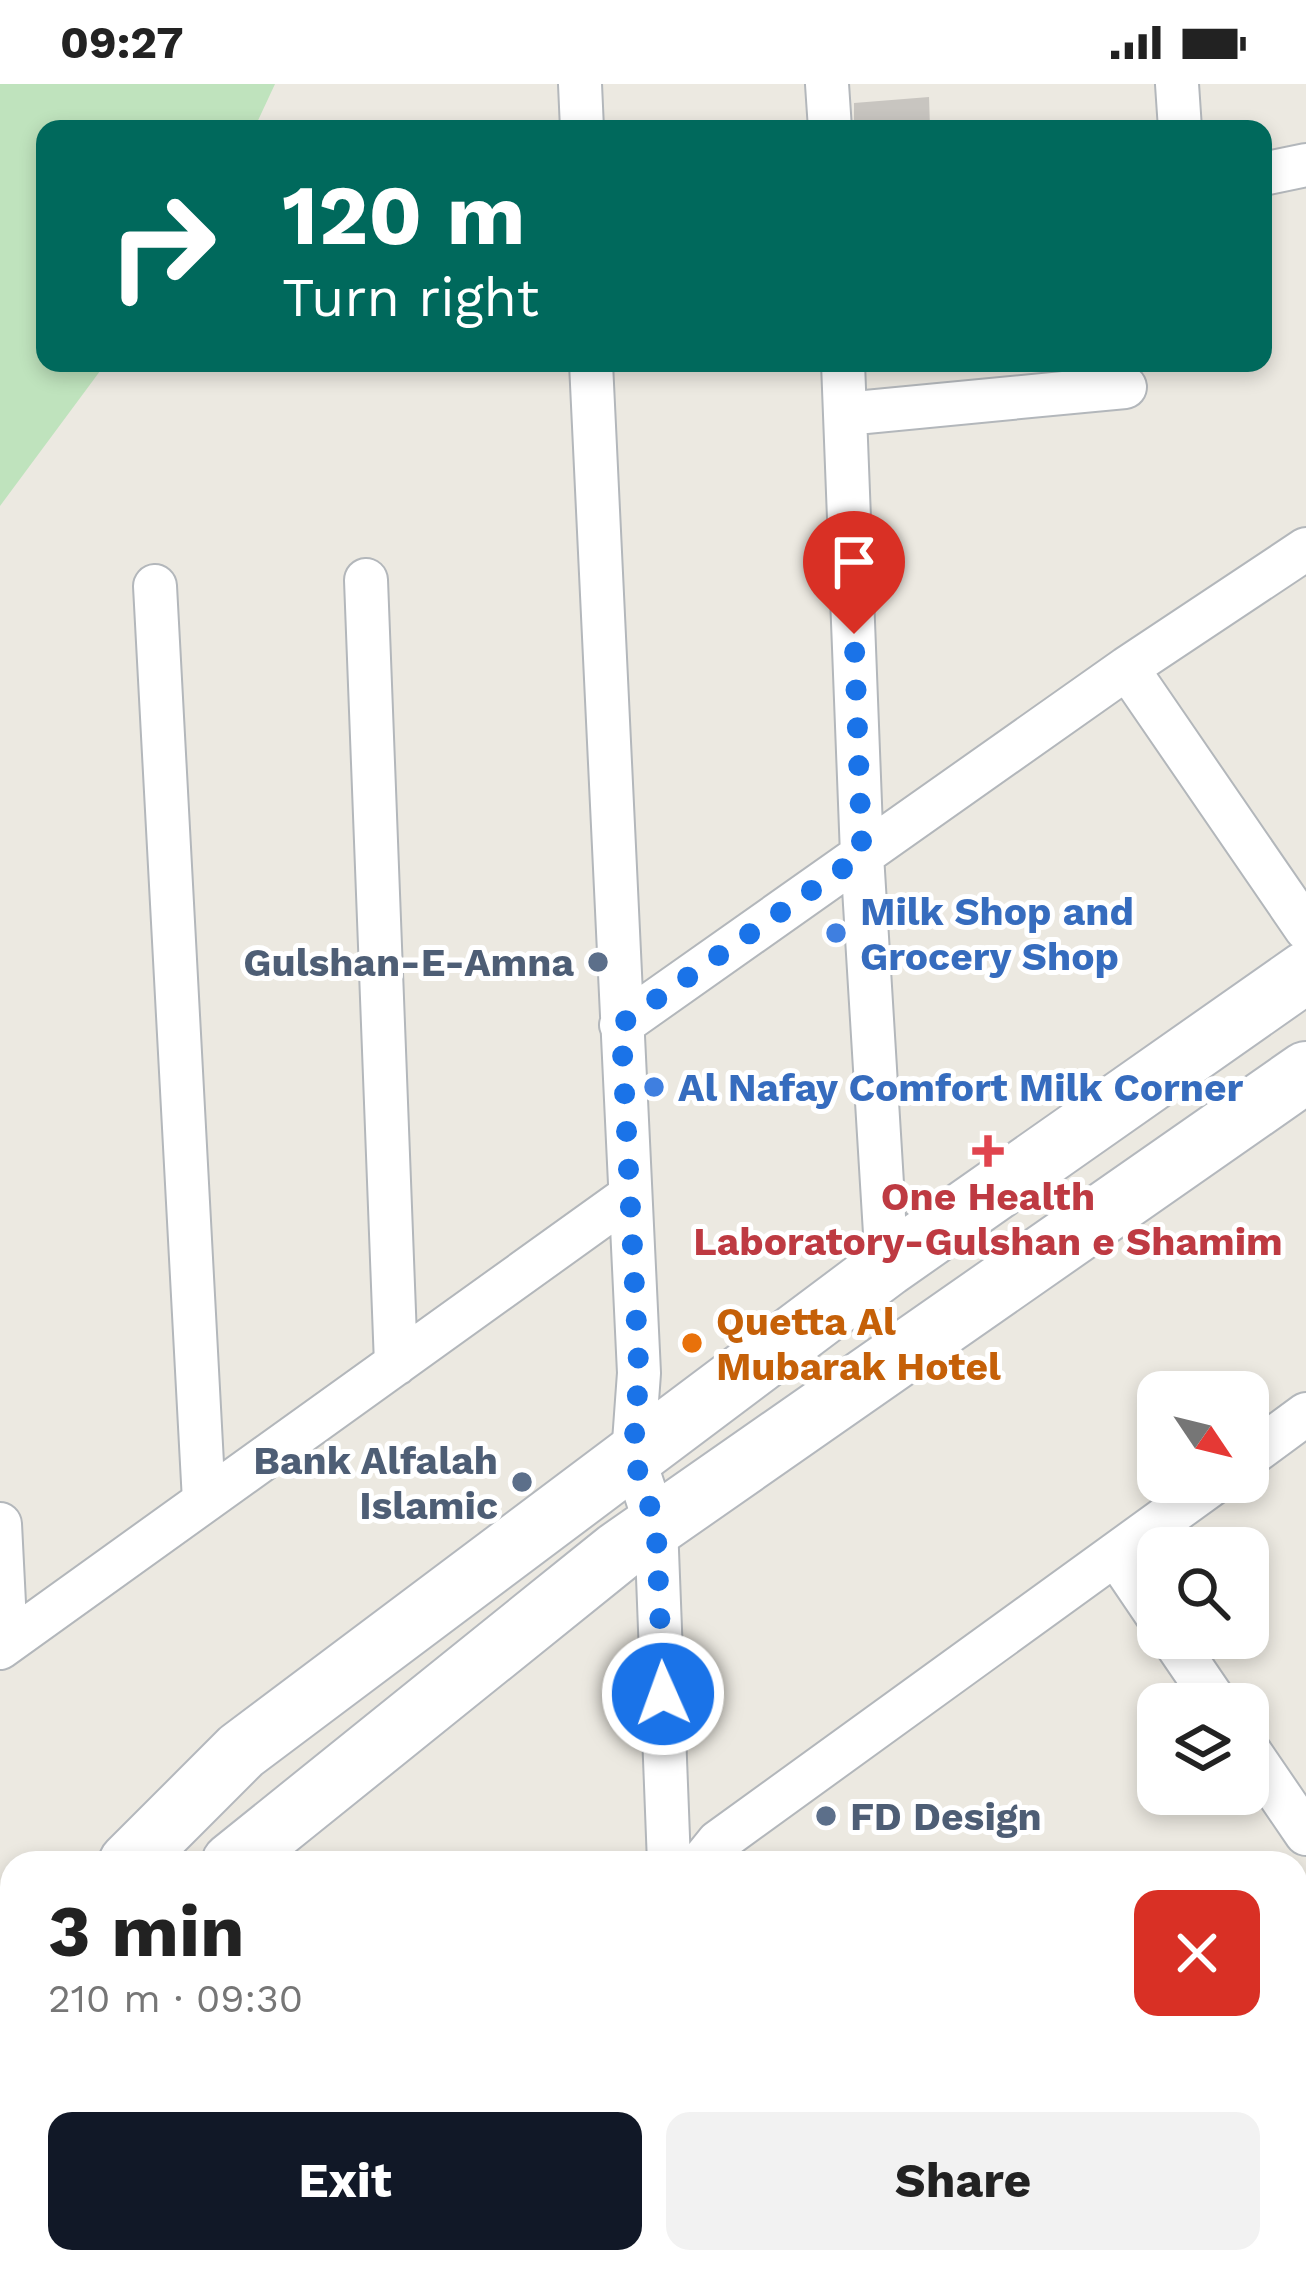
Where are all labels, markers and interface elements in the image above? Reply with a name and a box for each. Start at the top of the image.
text: 09:27 [60,16,184,69]
text: 120 m [282,166,525,264]
icon: right [84,168,240,324]
text: Turn right [282,266,539,329]
pin [803,511,905,634]
icon: arrive [821,529,887,595]
place label: Milk Shop and Grocery Shop [860,889,1134,979]
marker: Milk Shop and Grocery Shop [823,920,849,946]
place label: Gulshan-E-Amna [243,940,574,985]
marker: Gulshan-E-Amna [585,949,611,975]
place label: Al Nafay Comfort Milk Corner [678,1065,1244,1110]
marker: Al Nafay Comfort Milk Corner [641,1074,667,1100]
marker: One Health Laboratory-Gulshan e Shamim [972,1135,1004,1167]
place label: One Health Laboratory-Gulshan e Shamim [693,1174,1283,1264]
place label: Quetta Al Mubarak Hotel [716,1299,1001,1389]
marker: Quetta Al Mubarak Hotel [679,1330,705,1356]
north arrow [1137,1371,1269,1503]
map controls [1137,1371,1269,1815]
place label: Bank Alfalah Islamic [253,1438,498,1528]
marker: Bank Alfalah Islamic [509,1469,535,1495]
button: search [1137,1527,1269,1659]
position arrow [600,1631,726,1757]
button: layers [1137,1683,1269,1815]
place label: FD Design [850,1794,1042,1839]
marker: FD Design [813,1803,839,1829]
text: 3 min [48,1889,245,1973]
button: close [1134,1890,1260,2016]
text: 210 m · 09:30 [48,1976,303,2021]
button: Exit [48,2112,642,2250]
button: Share [666,2112,1260,2250]

